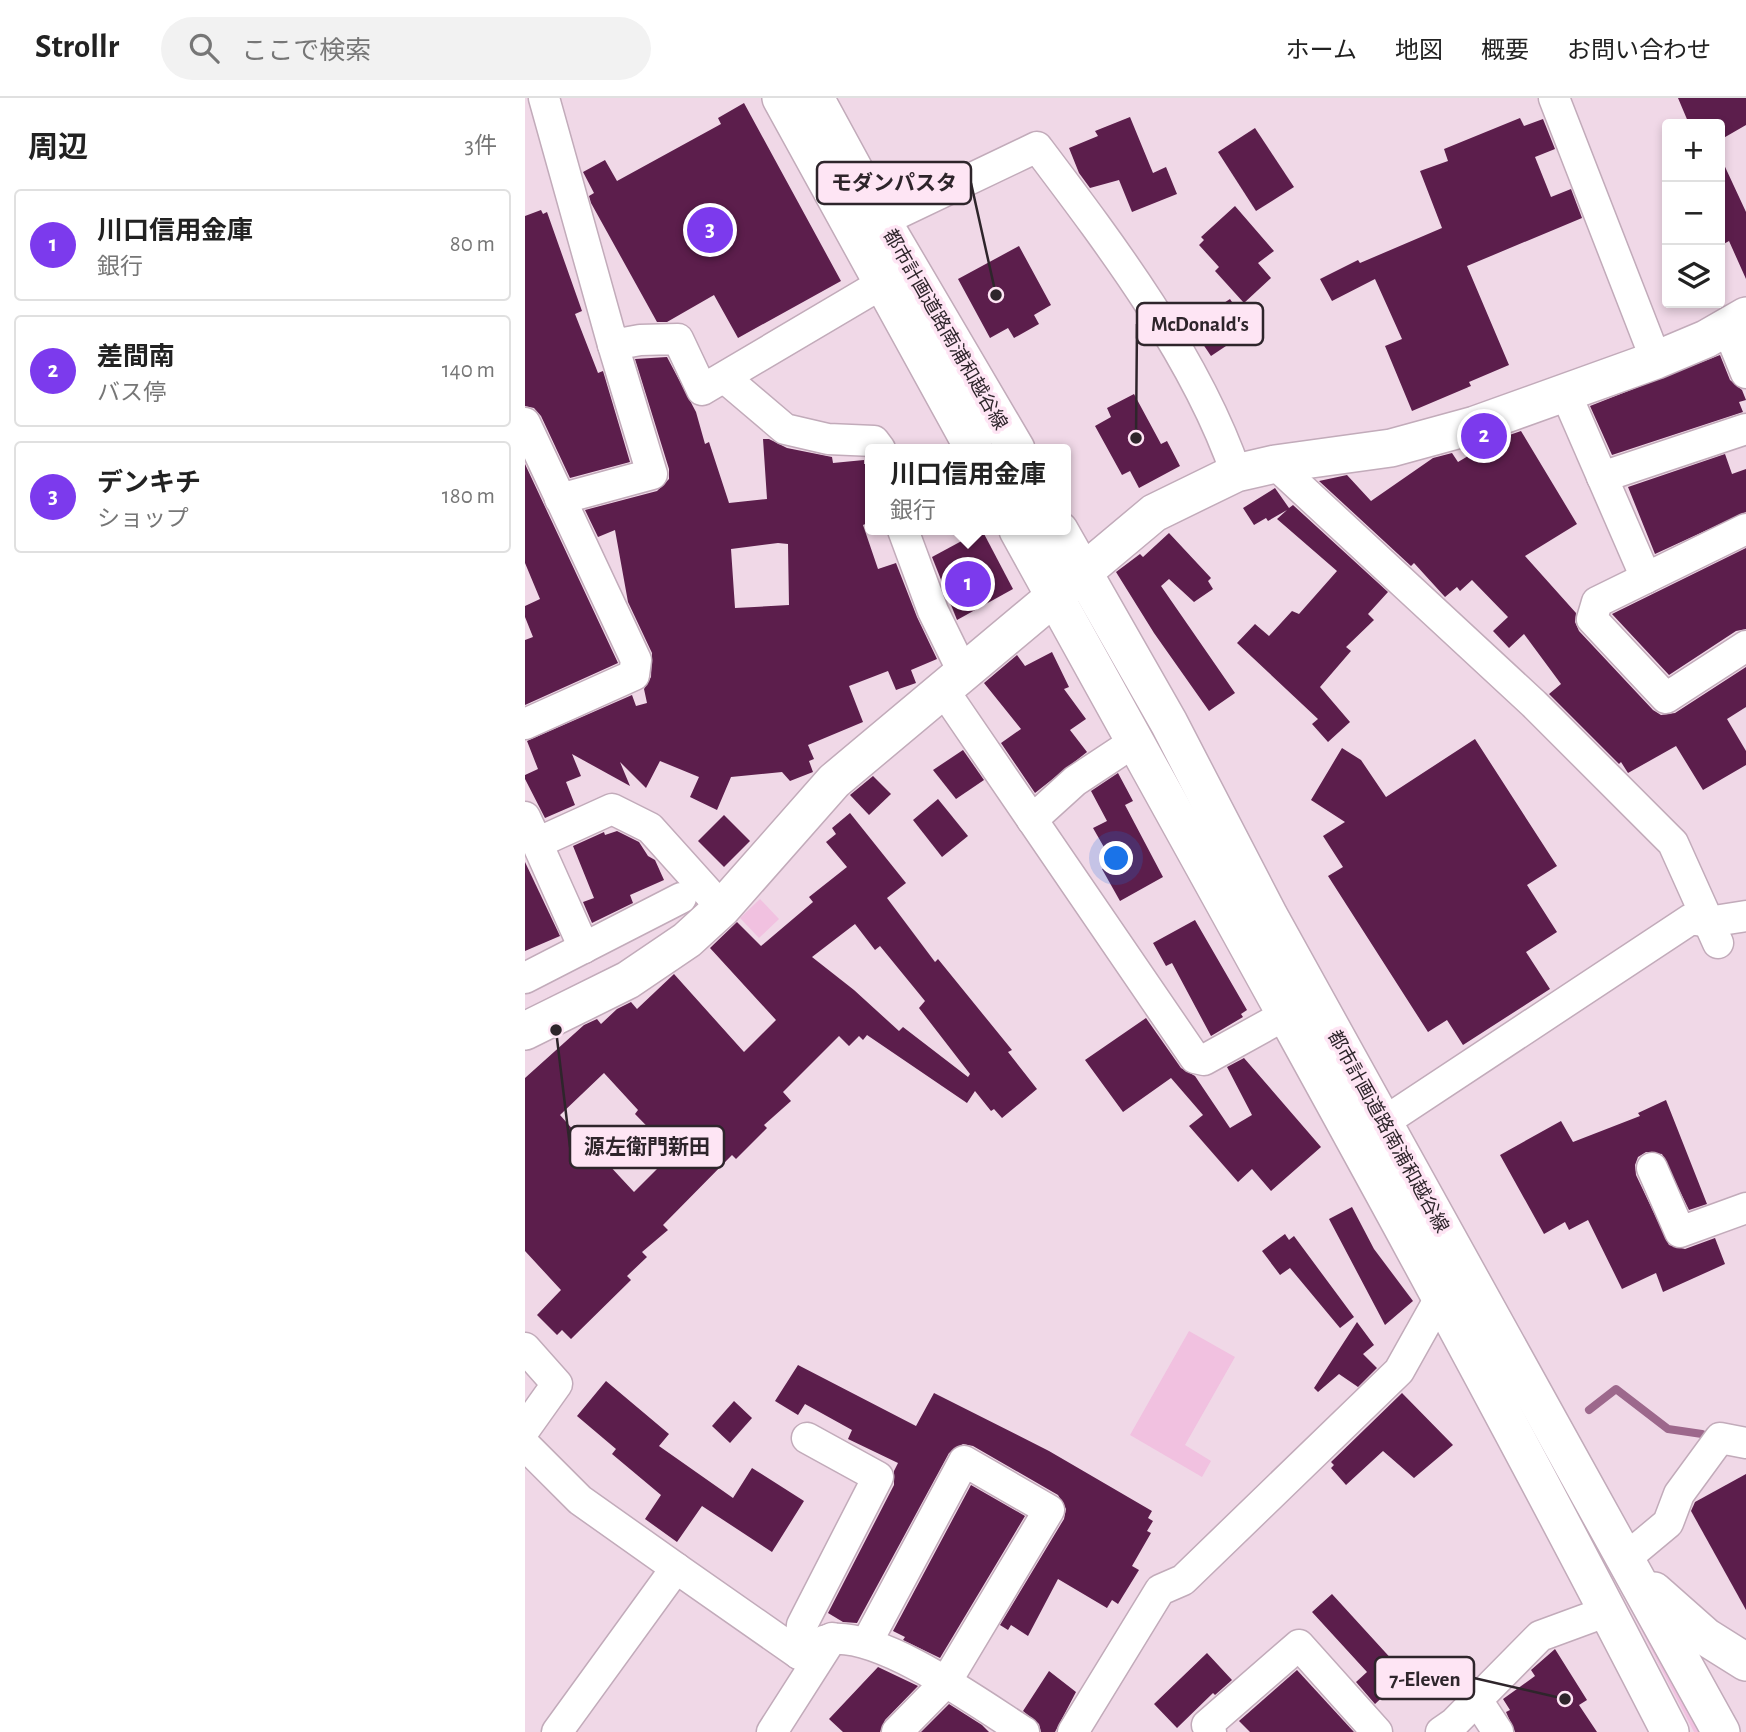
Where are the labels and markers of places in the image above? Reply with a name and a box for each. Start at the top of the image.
callout: モダンパスタ [817,162,971,204]
pin: 3 [687,204,733,256]
callout: McDonald's [1137,303,1263,345]
pin: 2 [1461,410,1507,462]
pin: 1 [945,558,991,610]
callout: 源左衛門新田 [570,1126,724,1168]
callout: 7-Eleven [1375,1657,1474,1699]

